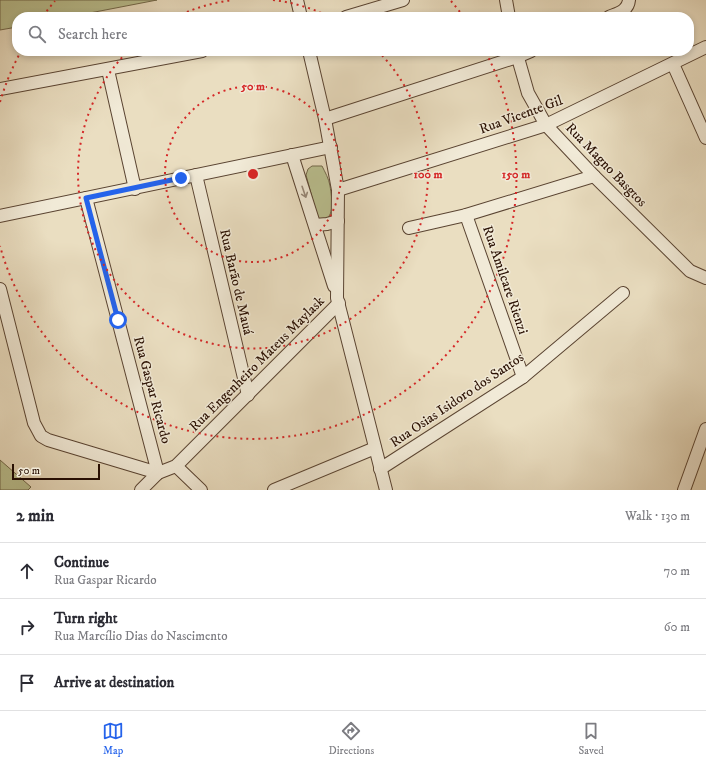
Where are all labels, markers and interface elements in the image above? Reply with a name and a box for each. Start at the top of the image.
search box [12,12,694,56]
icon: search [26,23,48,45]
text: Search here [58,25,127,44]
text: 50 m [240,79,265,94]
street label: Rua Vicente Gil [477,91,566,138]
street label: Rua Magno Basgtos [561,119,651,211]
centre of rings [246,167,260,181]
text: 100 m [414,167,442,182]
text: 150 m [502,167,530,182]
route end [172,169,190,187]
one-way arrow [301,186,309,198]
street label: Rua Amilcare Rienzi [478,223,532,337]
street label: Rua Barão de Mauá [215,227,257,337]
street label: Rua Engenheiro Mateus Maylask [186,292,329,435]
route start [109,311,127,329]
street label: Rua Gaspar Ricardo [129,334,175,446]
street label: Rua Osias Isidoro dos Santos [387,348,528,452]
scale bar [12,462,100,481]
text: 50 m [18,464,40,478]
text: 2 min [16,505,54,527]
text: Walk · 130 m [625,508,690,524]
text: Continue [54,553,109,572]
icon: ahead [16,560,38,582]
text: 70 m [664,563,690,579]
text: Rua Gaspar Ricardo [54,572,157,588]
text: Turn right [54,609,117,628]
icon: right [16,616,38,638]
text: 60 m [664,619,690,635]
text: Rua Marcílio Dias do Nascimento [54,628,228,644]
icon: arrive [16,672,38,694]
text: Arrive at destination [54,673,174,692]
tab: Map [102,720,124,758]
tab: Directions [329,720,374,758]
tab: Saved [579,720,604,758]

